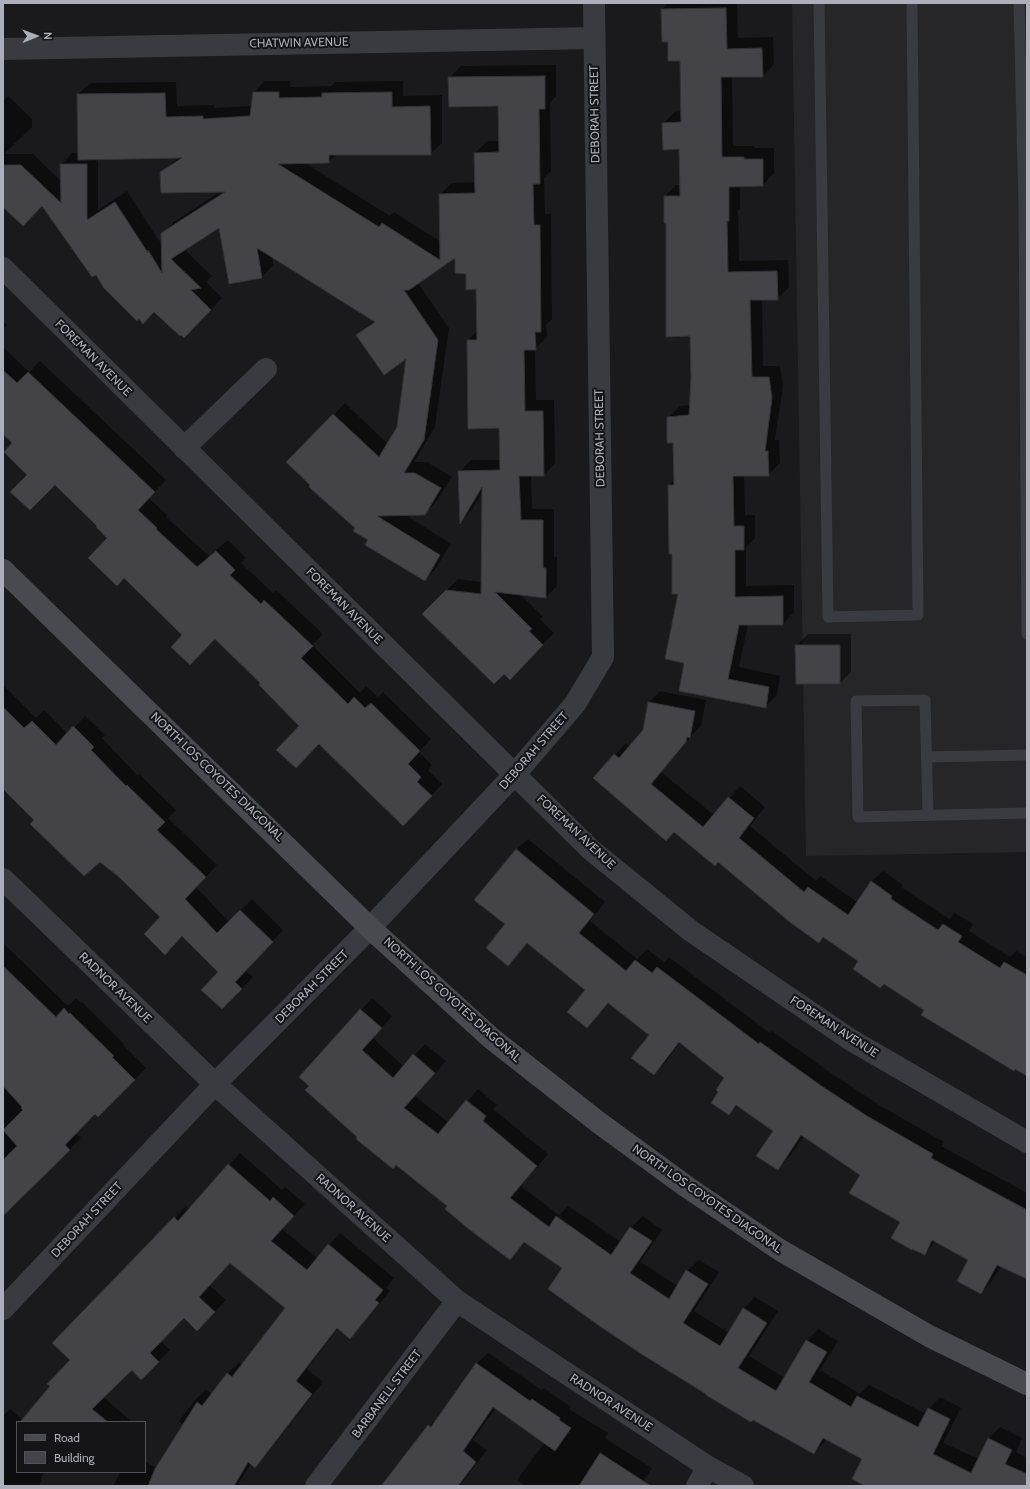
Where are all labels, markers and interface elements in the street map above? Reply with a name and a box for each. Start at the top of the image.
north arrow [16,16,56,56]
text: N [41,32,55,40]
street label: CHATWIN AVENUE [249,35,349,51]
street label: DEBORAH STREET [587,65,603,163]
street label: FOREMAN AVENUE [52,317,134,399]
street label: DEBORAH STREET [592,389,608,487]
street label: FOREMAN AVENUE [303,565,385,647]
street label: NORTH LOS COYOTES DIAGONAL [147,709,287,845]
street label: DEBORAH STREET [496,709,572,793]
street label: FOREMAN AVENUE [534,792,618,872]
street label: NORTH LOS COYOTES DIAGONAL [380,935,524,1065]
street label: DEBORAH STREET [272,947,352,1027]
street label: RADNOR AVENUE [76,950,154,1026]
street label: FOREMAN AVENUE [787,993,881,1061]
street label: NORTH LOS COYOTES DIAGONAL [629,1142,785,1256]
street label: RADNOR AVENUE [313,1171,393,1245]
street label: DEBORAH STREET [48,1179,126,1261]
street label: BARBANELL STREET [349,1347,425,1441]
street label: RADNOR AVENUE [567,1371,655,1435]
legend [16,1421,146,1473]
text: Road [54,1430,80,1445]
text: Building [54,1450,95,1465]

